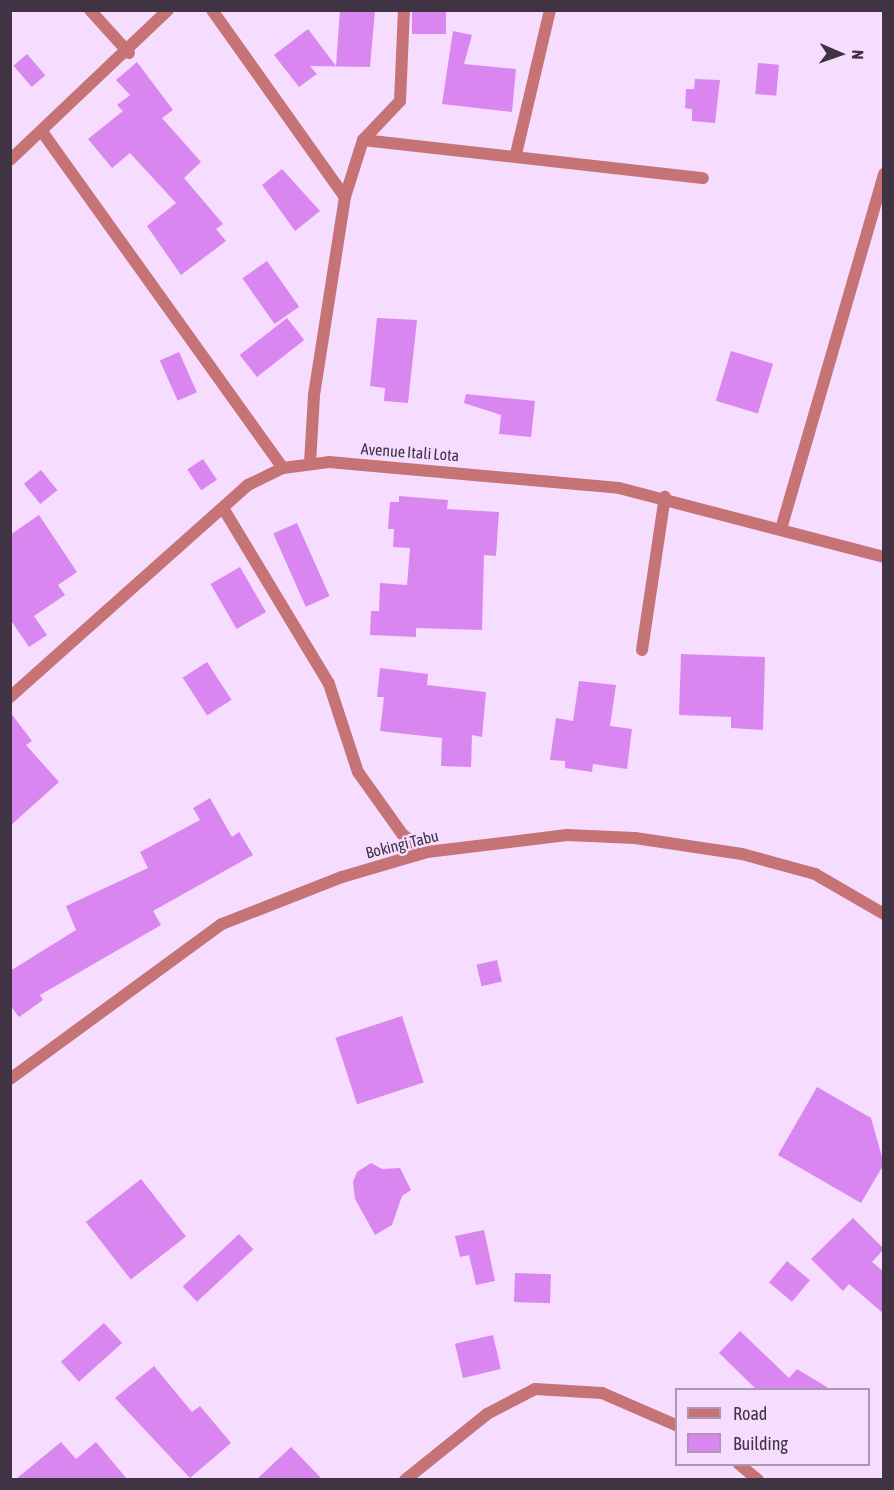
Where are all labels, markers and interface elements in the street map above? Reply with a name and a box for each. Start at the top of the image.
north arrow [810,24,870,84]
text: N [849,50,867,60]
street label: Avenue Itali Lota [360,439,460,465]
street label: Bokingi Tabu [364,826,440,862]
legend [675,1388,870,1466]
text: Road [733,1403,767,1424]
text: Building [733,1433,788,1454]

